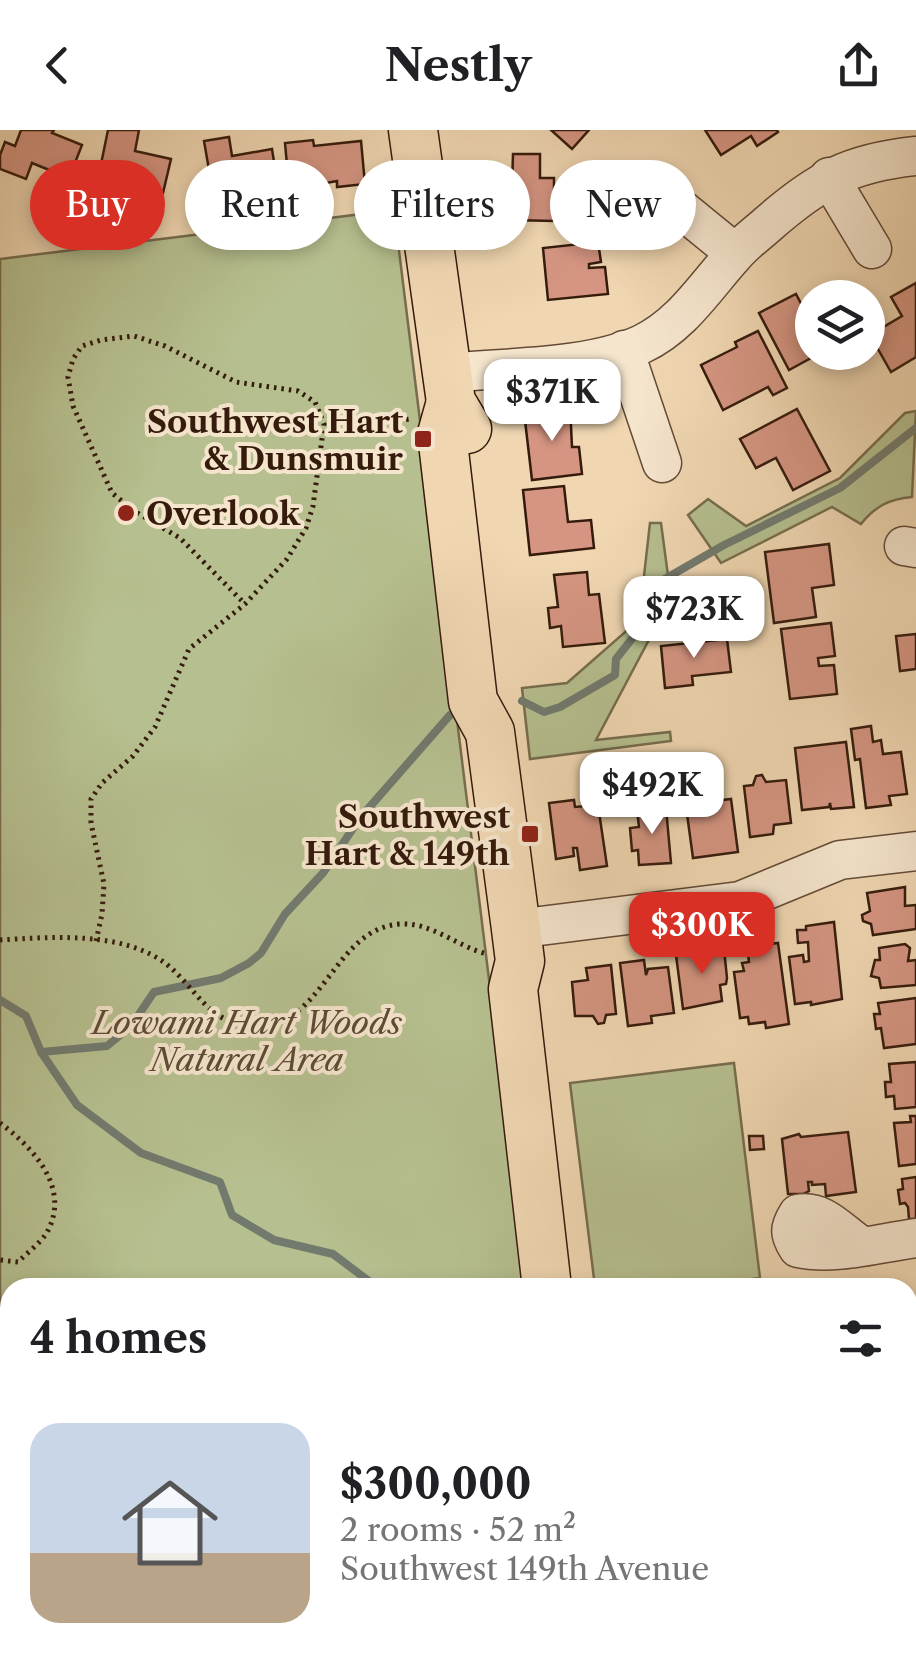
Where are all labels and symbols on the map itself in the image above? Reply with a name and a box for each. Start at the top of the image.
pin: $371K [482,359,622,444]
place label: Southwest Hart & Dunsmuir [147,402,403,478]
marker: Southwest Hart & Dunsmuir [412,428,434,450]
place label: Overlook [146,494,301,533]
marker: Overlook [115,502,137,524]
pin: $723K [624,576,764,661]
pin: $492K [582,752,722,837]
place label: Southwest Hart & 149th [305,797,510,873]
marker: Southwest Hart & 149th [519,823,541,845]
pin: $300K [632,892,772,977]
park label: Lowami Hart Woods Natural Area [89,1003,402,1079]

